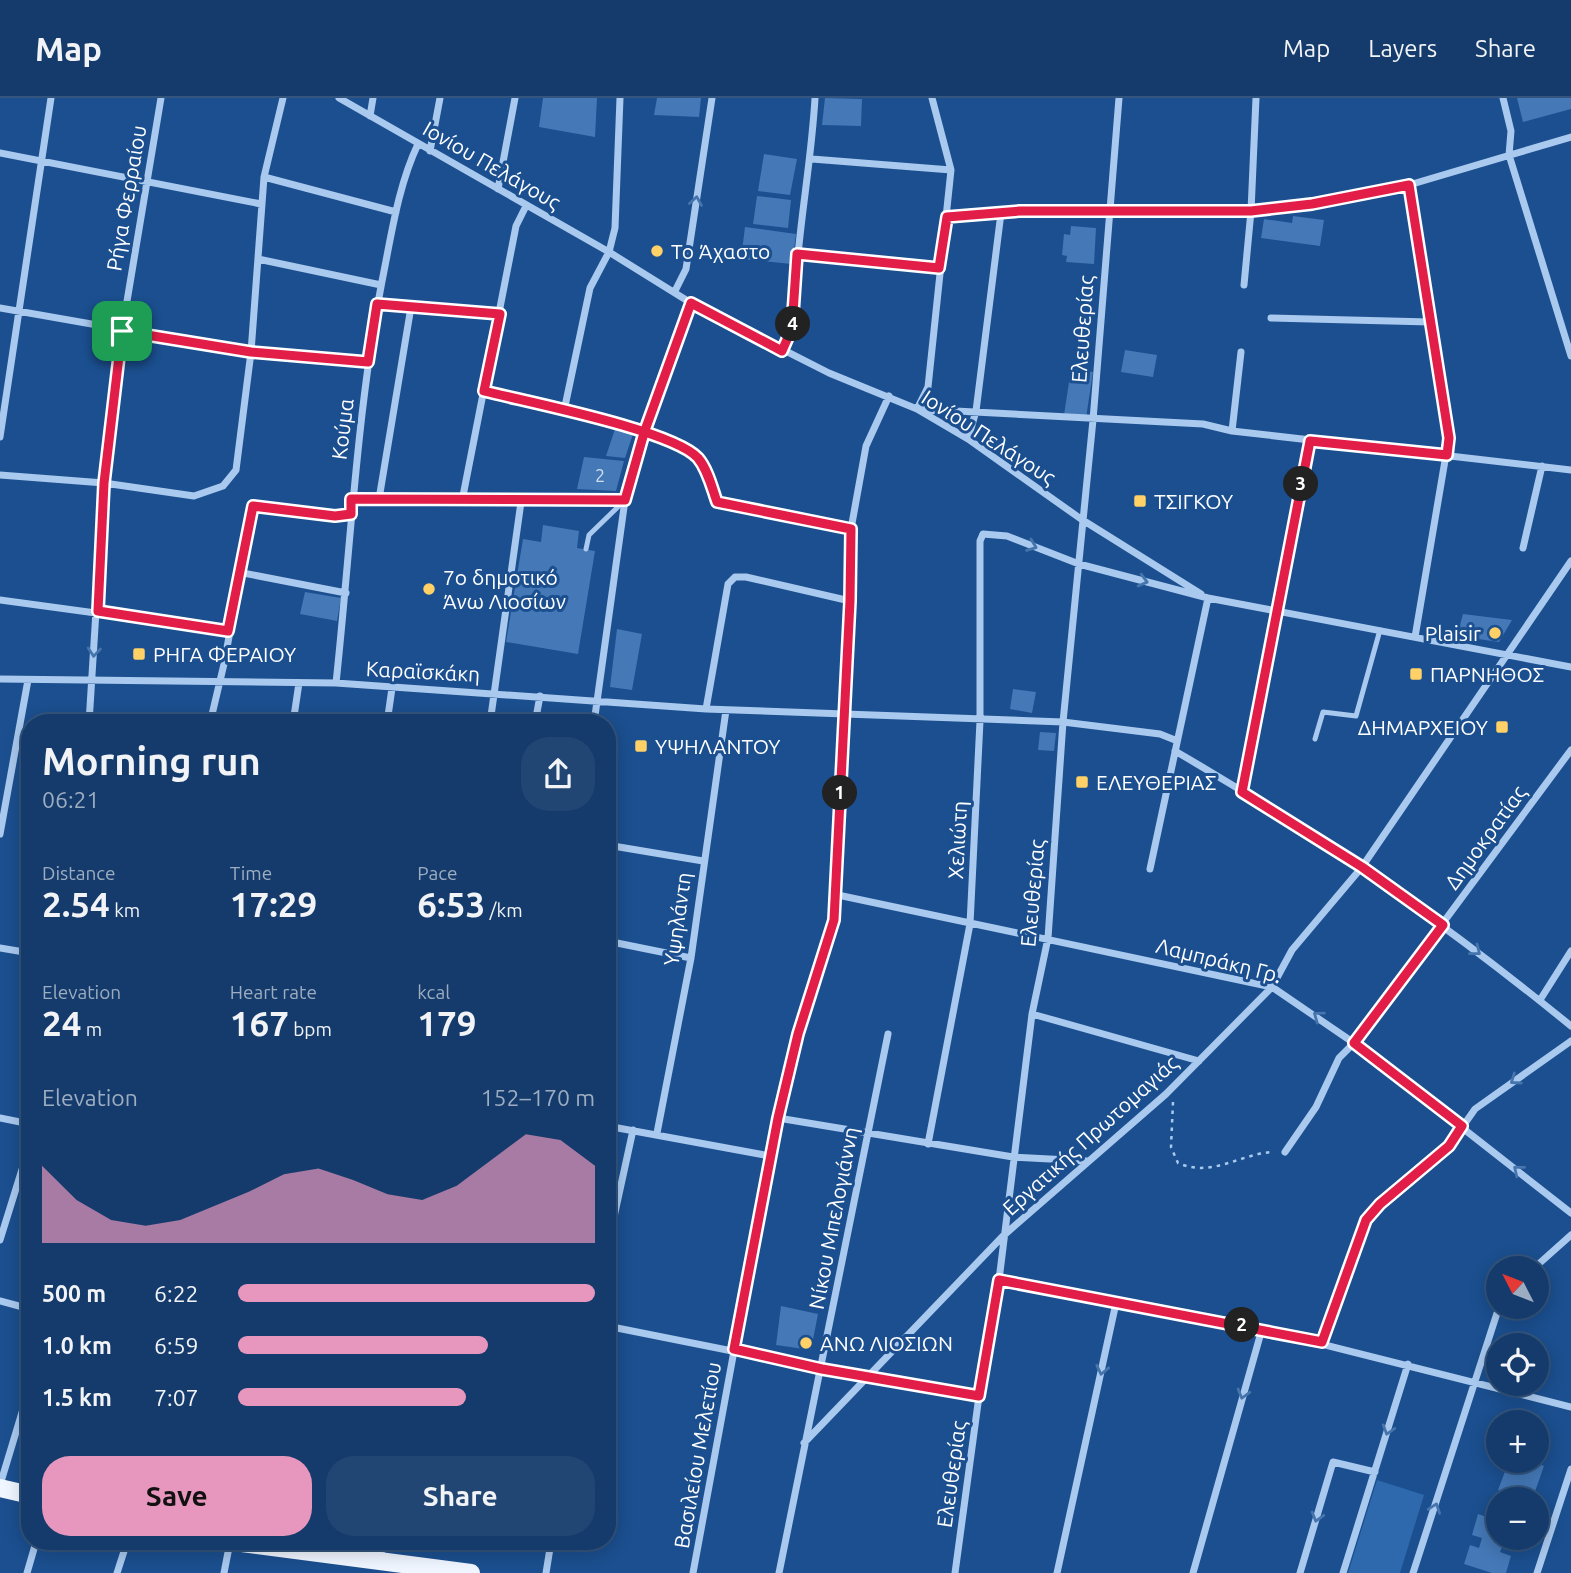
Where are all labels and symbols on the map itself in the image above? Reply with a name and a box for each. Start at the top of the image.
street label: Ιονίου Πελάγους [419,116,565,214]
street label: Ρήγα Φερραίου [101,123,151,273]
one-way arrow [688,195,703,207]
place label: Το Άχαστο [671,239,770,263]
marker: Το Άχαστο [649,243,665,259]
street label: Ελευθερίας [1066,274,1098,384]
pin [92,301,152,361]
pin: 4 [776,306,810,342]
street label: Ιονίου Πελάγους [918,385,1061,489]
street label: Κούμα [326,397,358,461]
house number: 2 [595,465,605,485]
pin: 3 [1284,466,1318,502]
place label: ΤΣΙΓΚΟΥ [1154,489,1233,513]
marker: ΤΣΙΓΚΟΥ [1132,493,1148,509]
one-way arrow [1025,537,1037,551]
place label: 7ο δημοτικό Άνω Λιοσίων [443,565,566,613]
one-way arrow [1137,573,1149,587]
marker: 7ο δημοτικό Άνω Λιοσίων [421,581,437,597]
place label: Plaisir [1425,621,1481,645]
marker: Plaisir [1487,625,1503,641]
place label: ΡΗΓΑ ΦΕΡΑΙΟΥ [153,642,296,666]
one-way arrow [87,646,102,657]
marker: ΡΗΓΑ ΦΕΡΑΙΟΥ [131,646,147,662]
street label: Καραϊσκάκη [365,656,481,686]
place label: ΠΑΡΝΗΘΟΣ [1430,662,1544,686]
marker: ΠΑΡΝΗΘΟΣ [1408,666,1424,682]
place label: ΔΗΜΑΡΧΕΙΟΥ [1358,715,1488,739]
marker: ΔΗΜΑΡΧΕΙΟΥ [1494,719,1510,735]
place label: ΥΨΗΛΑΝΤΟΥ [655,734,781,758]
marker: ΥΨΗΛΑΝΤΟΥ [633,738,649,754]
place label: ΕΛΕΥΘΕΡΙΑΣ [1096,770,1217,794]
marker: ΕΛΕΥΘΕΡΙΑΣ [1074,774,1090,790]
pin: 1 [822,776,858,810]
street label: Δημοκρατίας [1439,780,1531,894]
street label: Χελιώτη [943,800,971,880]
street label: Ελευθερίας [1015,838,1049,948]
street label: Υψηλάντη [659,871,695,967]
street label: Λαμπράκη Γρ. [1154,933,1284,987]
one-way arrow [1469,943,1481,956]
one-way arrow [1313,1012,1326,1025]
street label: Εργατικής Πρωτομαγιάς [998,1050,1183,1220]
one-way arrow [1510,1072,1523,1084]
street label: Νίκου Μπελογιάννη [804,1125,862,1311]
one-way arrow [1513,1166,1525,1179]
north arrow [1486,1256,1549,1320]
pin: 2 [1224,1308,1260,1342]
place label: ΑΝΩ ΛΙΟΣΙΩΝ [820,1331,953,1355]
marker: ΑΝΩ ΛΙΟΣΙΩΝ [798,1335,814,1351]
street label: Βασιλείου Μελετίου [669,1360,725,1550]
one-way arrow [1095,1363,1110,1375]
one-way arrow [1237,1388,1251,1400]
street label: Ελευθερίας [932,1419,970,1529]
one-way arrow [1382,1423,1396,1435]
one-way arrow [1427,1503,1441,1515]
one-way arrow [1310,1511,1325,1523]

